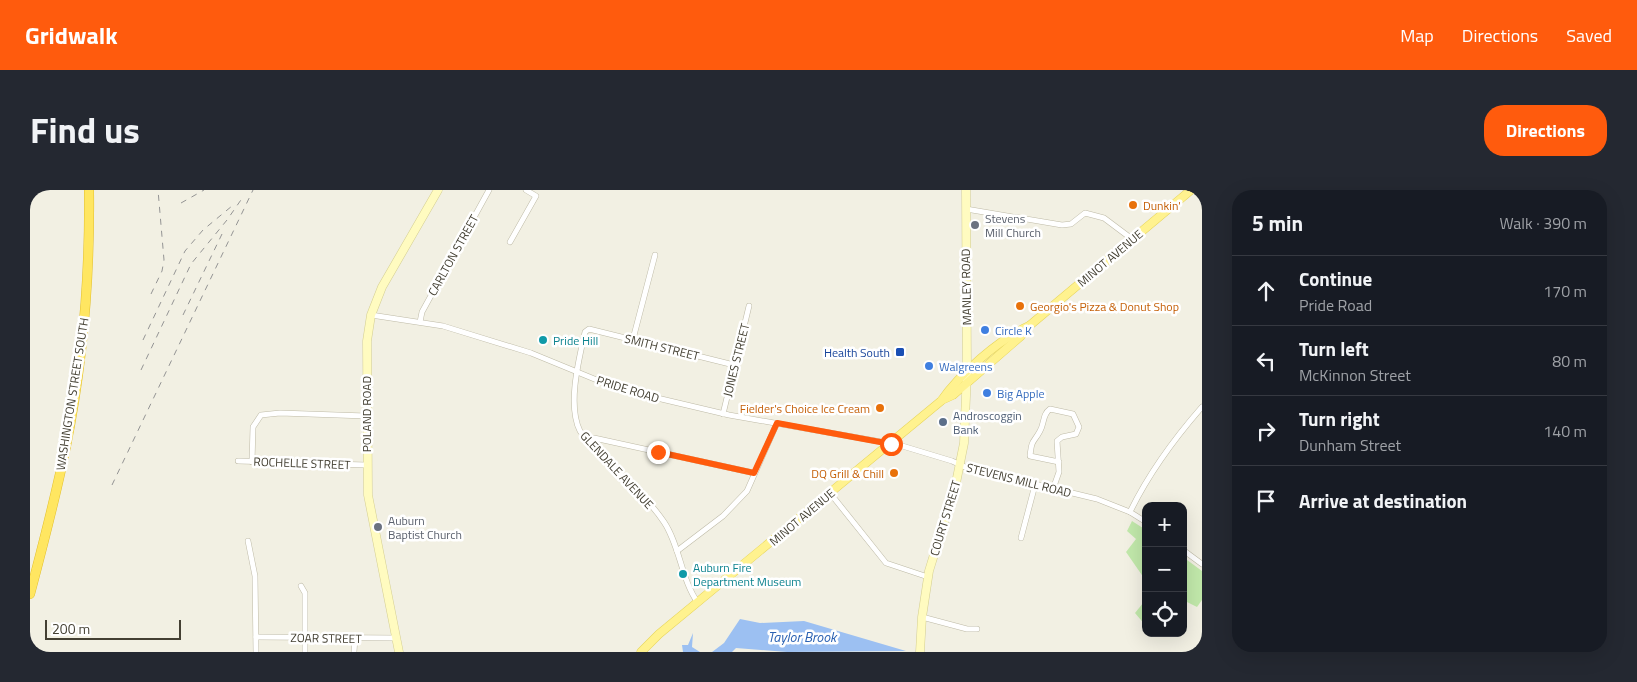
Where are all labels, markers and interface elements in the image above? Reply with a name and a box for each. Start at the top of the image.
text: Gridwalk [25,17,118,53]
text: Map [1400,22,1434,49]
text: Directions [1462,22,1538,49]
text: Saved [1566,22,1612,49]
text: Find us [30,103,140,157]
button: Directions [1484,105,1607,156]
place label: Dunkin' [1143,196,1181,215]
marker: Dunkin' [1127,199,1139,211]
text: 5 min [1252,207,1303,239]
place label: Stevens Mill Church [985,209,1041,242]
street label: CARLTON STREET [423,210,484,299]
text: Walk · 390 m [1499,211,1587,235]
marker: Stevens Mill Church [969,219,981,231]
street label: MINOT AVENUE [1073,225,1147,291]
street label: MANLEY ROAD [956,248,976,326]
text: Continue [1299,264,1372,293]
icon: ahead [1252,277,1280,305]
text: 170 m [1543,279,1587,303]
text: Pride Road [1299,293,1372,317]
place label: Georgio's Pizza & Donut Shop [1030,297,1179,316]
marker: Georgio's Pizza & Donut Shop [1014,300,1026,312]
street label: WASHINGTON STREET SOUTH [51,316,93,472]
street label: JONES STREET [718,321,754,399]
place label: Circle K [995,321,1032,340]
marker: Circle K [979,324,991,336]
street label: SMITH STREET [623,329,702,366]
place label: Pride Hill [553,331,598,350]
marker: Pride Hill [537,334,549,346]
text: Turn left [1299,334,1369,363]
place label: Health South [824,343,890,362]
marker: Health South [894,346,906,358]
icon: left [1252,347,1280,375]
text: 80 m [1552,349,1587,373]
place label: Walgreens [939,357,993,376]
marker: Walgreens [923,360,935,372]
text: McKinnon Street [1299,363,1411,387]
street label: PRIDE ROAD [594,370,662,408]
street label: POLAND ROAD [357,376,376,452]
place label: Big Apple [997,384,1044,403]
marker: Big Apple [981,387,993,399]
place label: Fielder's Choice Ice Cream [740,399,870,418]
marker: Fielder's Choice Ice Cream [874,402,886,414]
text: Turn right [1299,404,1380,433]
place label: Androscoggin Bank [953,406,1022,439]
marker: Androscoggin Bank [937,416,949,428]
icon: right [1252,417,1280,445]
text: 140 m [1543,419,1587,443]
street label: GLENDALE AVENUE [576,427,658,514]
route start [880,433,903,456]
text: Dunham Street [1299,433,1401,457]
route end [647,441,670,464]
street label: ROCHELLE STREET [253,452,352,474]
street label: STEVENS MILL ROAD [965,458,1074,502]
place label: DQ Grill & Chill [811,464,884,483]
marker: DQ Grill & Chill [888,467,900,479]
street label: COURT STREET [925,477,966,558]
street label: MINOT AVENUE [765,484,839,550]
text: Arrive at destination [1299,486,1467,515]
icon: arrive [1252,487,1280,515]
map controls [1142,502,1187,637]
button: + [1142,502,1187,547]
place label: Auburn Baptist Church [388,511,462,544]
marker: Auburn Baptist Church [372,521,384,533]
button: − [1142,547,1187,592]
place label: Auburn Fire Department Museum [693,558,801,591]
marker: Auburn Fire Department Museum [677,568,689,580]
button: locate [1142,592,1187,637]
scale bar [45,617,181,640]
text: 200 m [52,618,90,639]
water label: Taylor Brook [768,626,838,647]
street label: ZOAR STREET [290,628,362,648]

